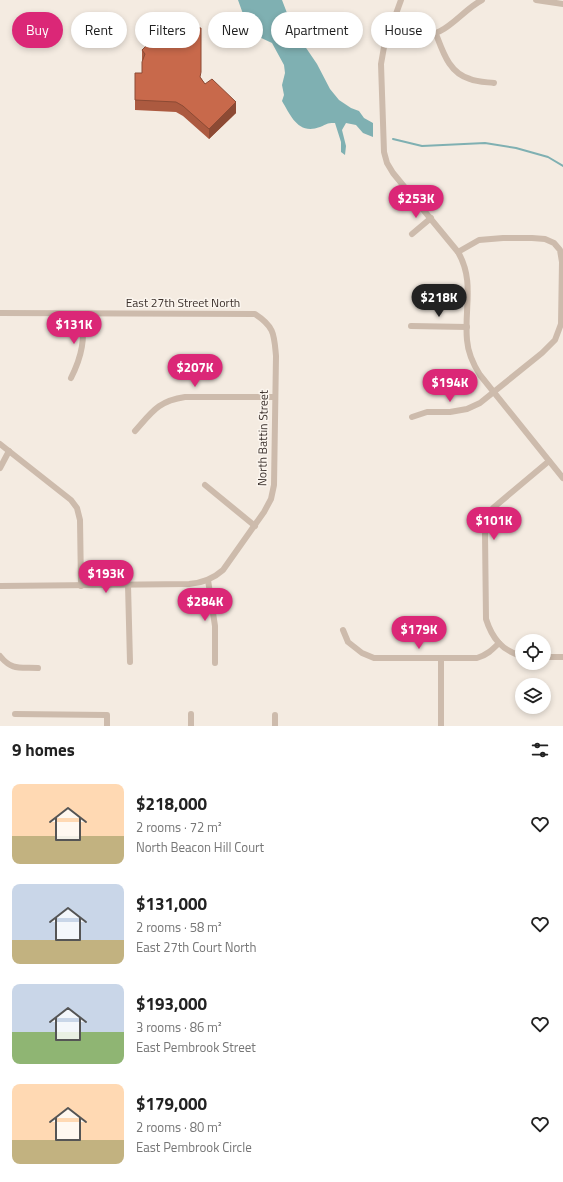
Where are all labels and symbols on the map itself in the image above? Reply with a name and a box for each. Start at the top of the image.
pin: $253K [388,185,444,219]
pin: $218K [411,284,467,318]
street label: East 27th Street North [126,293,240,312]
pin: $131K [46,311,102,345]
pin: $207K [167,354,223,388]
pin: $194K [422,369,478,403]
street label: North Battin Street [252,389,273,486]
pin: $101K [466,507,522,541]
pin: $193K [78,560,134,594]
pin: $284K [177,588,233,622]
pin: $179K [391,616,447,650]

